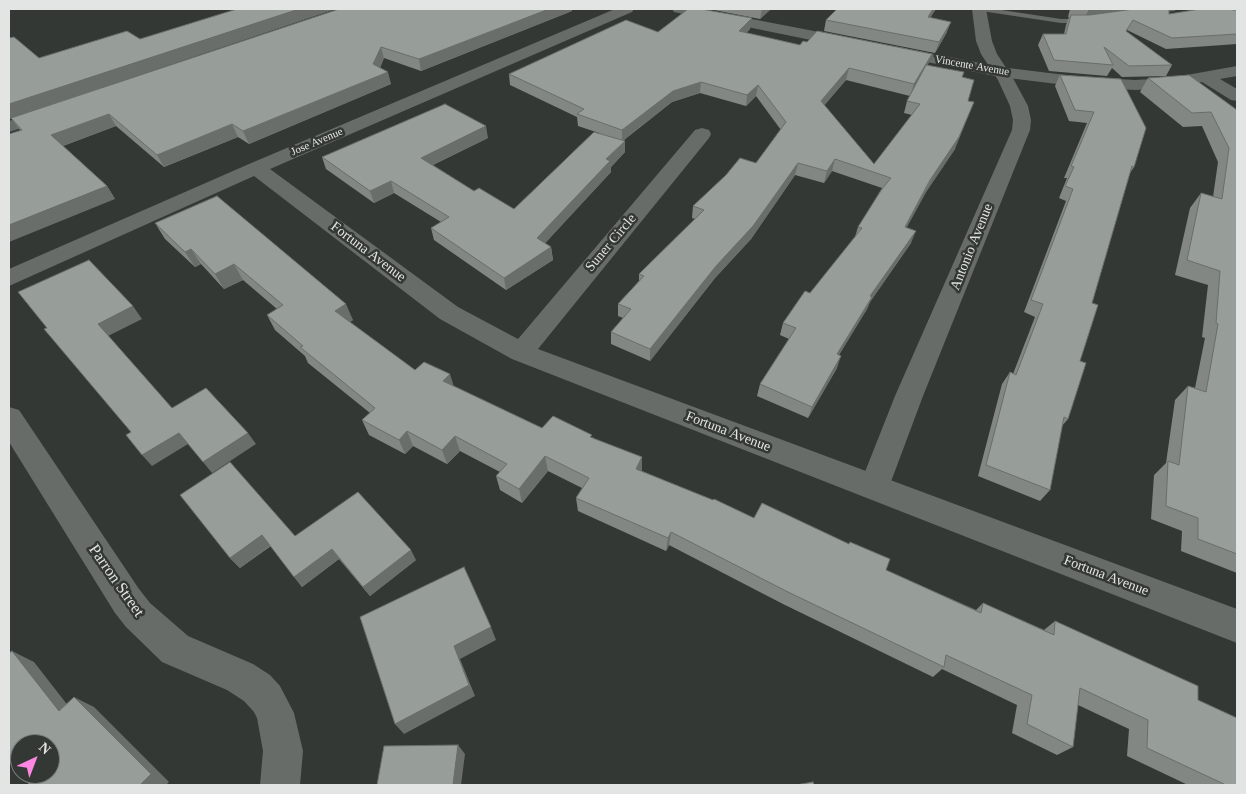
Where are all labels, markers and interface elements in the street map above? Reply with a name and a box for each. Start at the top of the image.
street label: Vincente Avenue [934,53,1010,79]
street label: Jose Avenue [289,125,345,159]
street label: Antonio Avenue [947,201,997,293]
street label: Suner Circle [582,211,640,275]
street label: Fortuna Avenue [327,218,409,286]
street label: Fortuna Avenue [683,408,773,456]
street label: Parron Street [84,541,148,621]
street label: Fortuna Avenue [1061,552,1151,600]
north arrow [10,734,60,784]
text: N [36,739,54,757]

